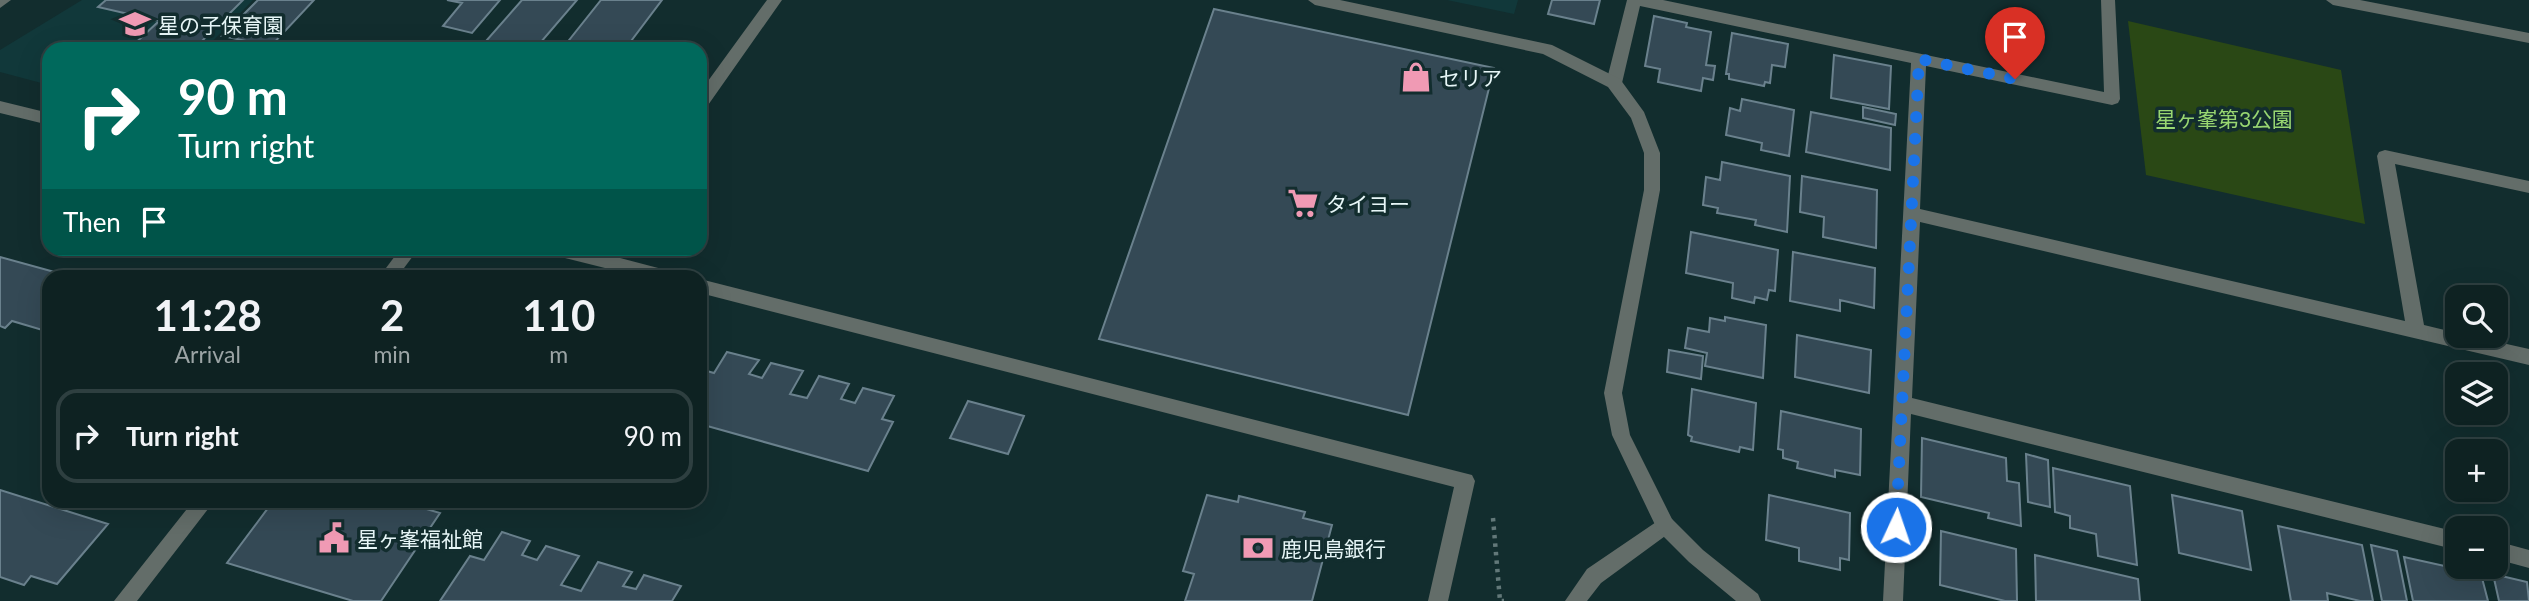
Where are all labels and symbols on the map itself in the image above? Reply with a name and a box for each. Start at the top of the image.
school or university icon: 星の子保育園 [118,7,152,41]
pin [1985,7,2045,79]
place label: 星の子保育園 [158,12,284,37]
shop icon: セリア [1399,60,1433,94]
place label: セリア [1439,65,1502,90]
park label: 星ヶ峯第3公園 [2155,106,2293,131]
supermarket icon: タイヨー [1286,186,1320,220]
place label: タイヨー [1326,191,1410,216]
position arrow [1859,490,1933,564]
public building icon: 星ヶ峯福祉館 [317,521,351,555]
place label: 星ヶ峯福祉館 [357,526,483,551]
bank icon: 鹿児島銀行 [1241,531,1275,565]
place label: 鹿児島銀行 [1281,536,1386,561]

